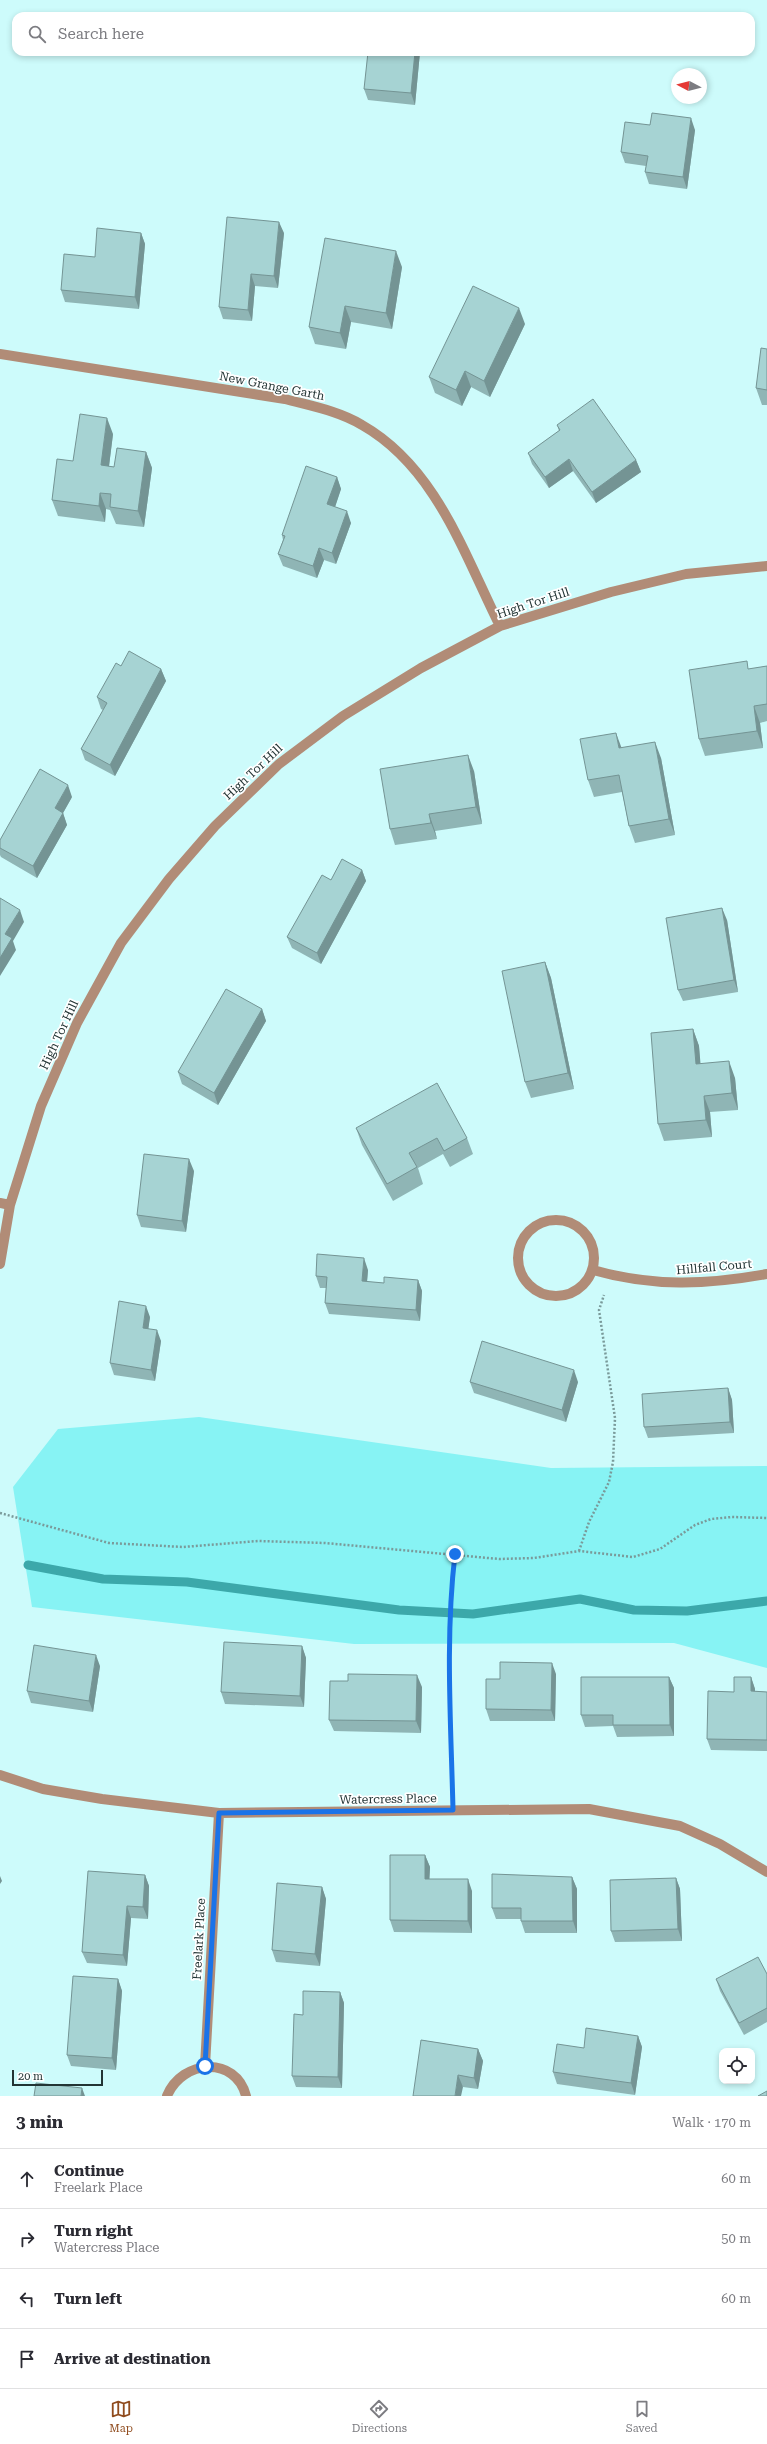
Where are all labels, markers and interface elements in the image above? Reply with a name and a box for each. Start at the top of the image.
search box [12,12,755,56]
icon: search [26,23,48,45]
text: Search here [58,25,144,43]
north arrow [671,68,707,104]
street label: New Grange Garth [218,369,326,403]
street label: High Tor Hill [495,585,571,621]
street label: High Tor Hill [221,741,286,803]
street label: High Tor Hill [37,998,81,1072]
street label: Hillfall Court [676,1257,753,1277]
route end [446,1545,464,1563]
street label: Watercress Place [339,1791,437,1807]
street label: Freelark Place [190,1897,208,1980]
map controls [719,2048,755,2084]
button: locate [719,2048,755,2084]
route start [196,2057,214,2075]
scale bar [12,2068,103,2087]
text: 20 m [18,2070,43,2083]
text: 3 min [16,2112,63,2132]
text: Walk · 170 m [672,2115,751,2130]
text: Continue [54,2162,124,2180]
icon: ahead [16,2168,38,2190]
text: 60 m [721,2171,751,2186]
text: Freelark Place [54,2180,143,2195]
text: Turn right [54,2222,133,2240]
icon: right [16,2228,38,2250]
text: 50 m [721,2231,751,2246]
text: Watercress Place [54,2240,159,2255]
icon: left [16,2288,38,2310]
text: Turn left [54,2290,122,2308]
text: 60 m [721,2291,751,2306]
icon: arrive [16,2348,38,2370]
text: Arrive at destination [54,2350,210,2368]
tab: Map [109,2398,133,2435]
tab: Directions [352,2398,407,2435]
tab: Saved [626,2398,658,2435]

